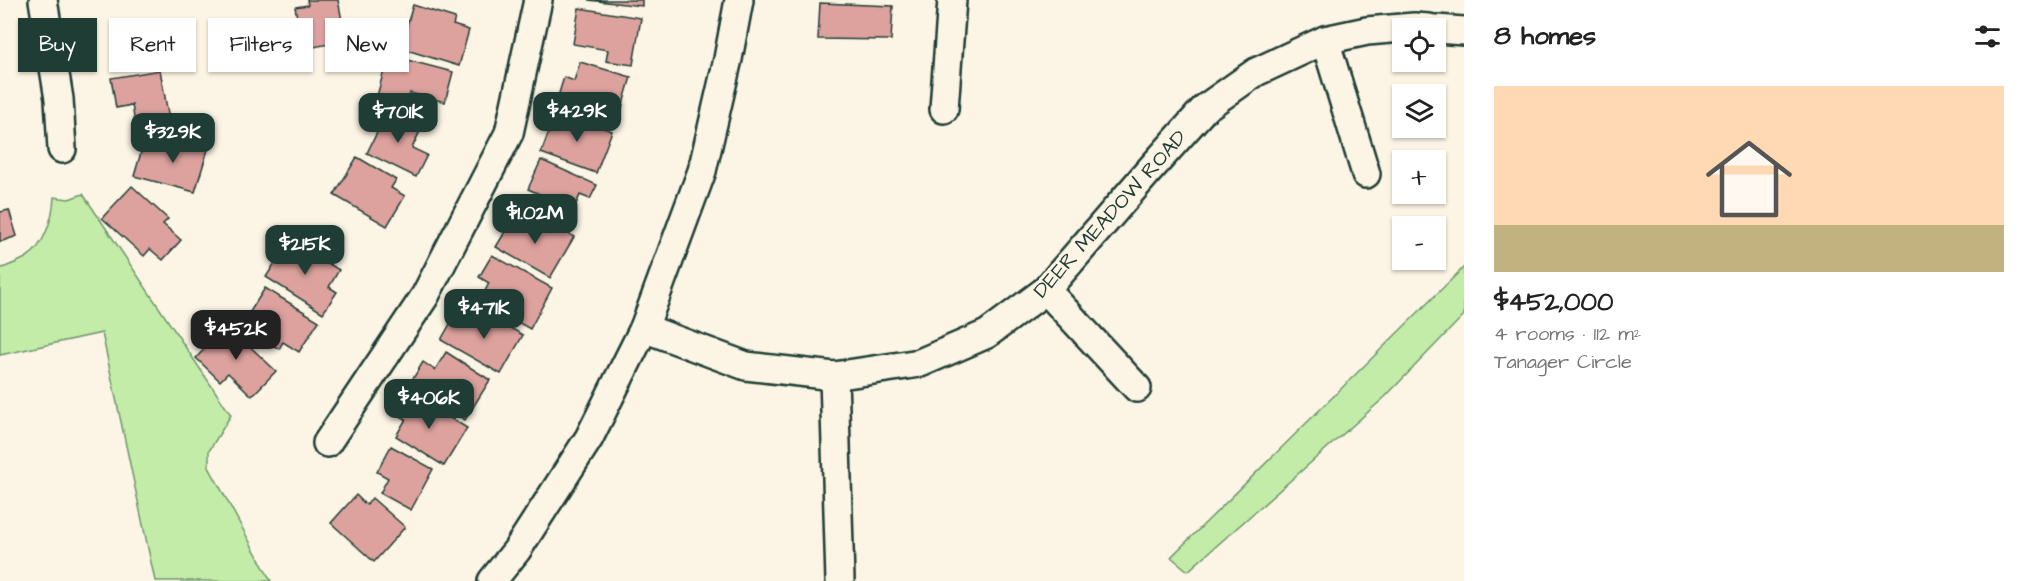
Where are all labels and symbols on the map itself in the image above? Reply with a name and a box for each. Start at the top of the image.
pin: $429K [535,92,619,143]
pin: $701K [356,93,440,144]
pin: $329K [131,113,215,164]
street label: DEER MEADOW ROAD [1027,123,1194,304]
pin: $1.02M [486,194,584,245]
pin: $215K [263,225,347,276]
pin: $471K [442,289,526,340]
pin: $452K [194,310,278,361]
pin: $406K [387,379,471,430]

